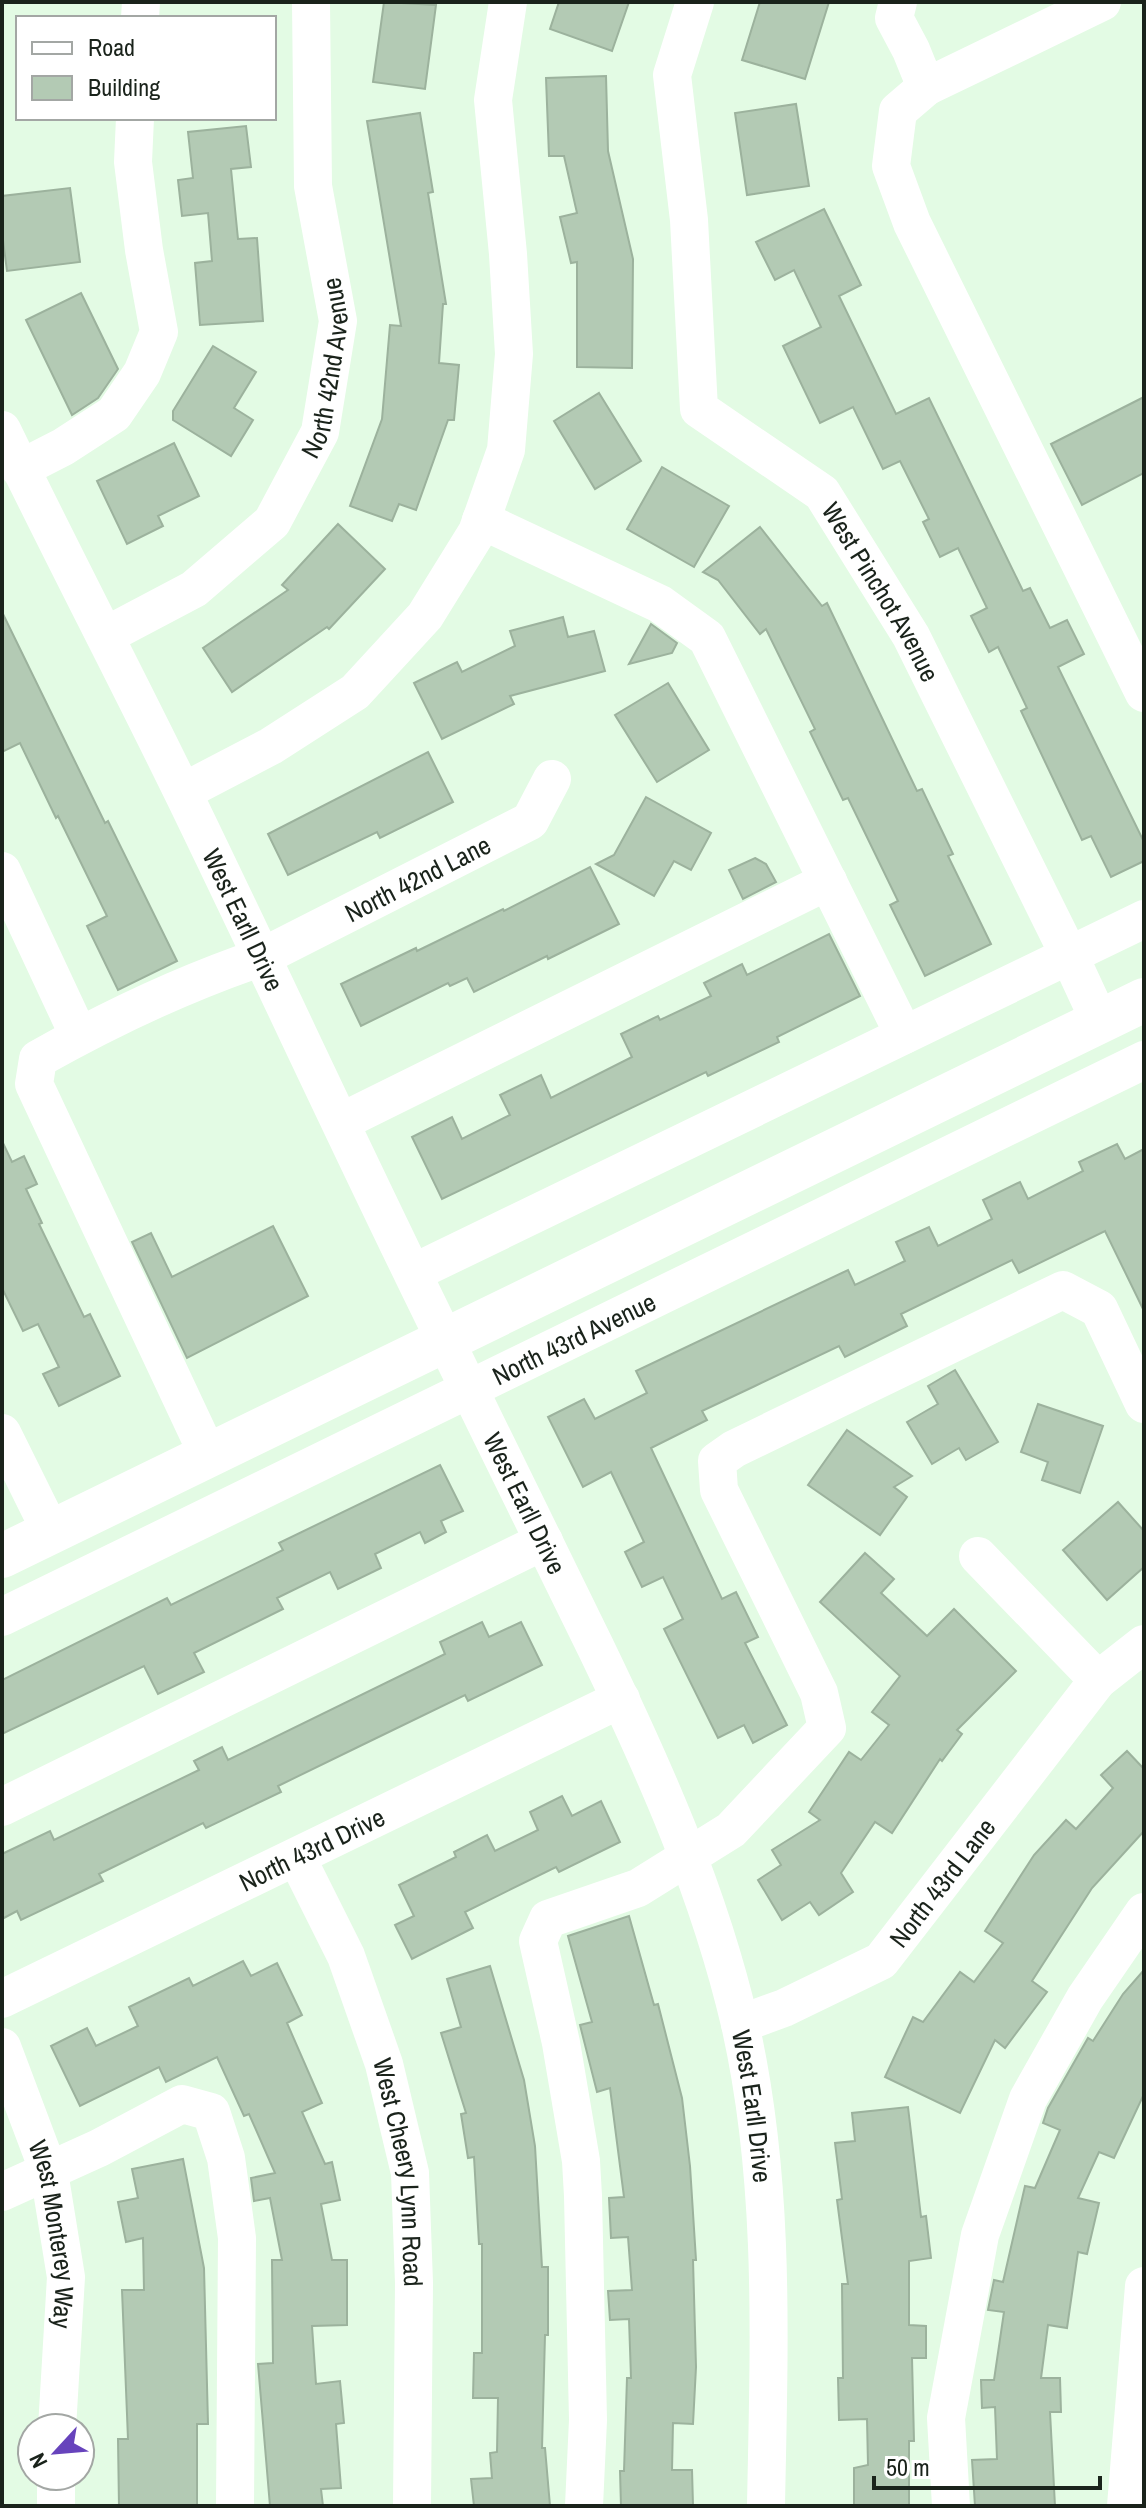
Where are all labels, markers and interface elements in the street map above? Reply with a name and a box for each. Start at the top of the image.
legend [16,16,276,120]
text: Road [88,31,135,63]
text: Building [88,71,160,103]
street label: North 42nd Avenue [292,275,356,464]
street label: West Pinchot Avenue [814,495,948,687]
street label: North 42nd Lane [339,827,496,930]
street label: West Earll Drive [195,843,293,996]
street label: North 43rd Avenue [486,1284,661,1393]
street label: West Earll Drive [476,1426,575,1580]
street label: North 43rd Drive [233,1799,390,1899]
street label: North 43rd Lane [881,1811,1003,1954]
street label: West Earll Drive [724,2027,781,2184]
street label: West Cheery Lynn Road [366,2054,432,2287]
street label: West Monterey Way [21,2135,84,2330]
north arrow [16,2412,96,2492]
scale bar [874,2440,1100,2490]
text: N [22,2448,54,2473]
text: 50 m [886,2451,930,2483]

